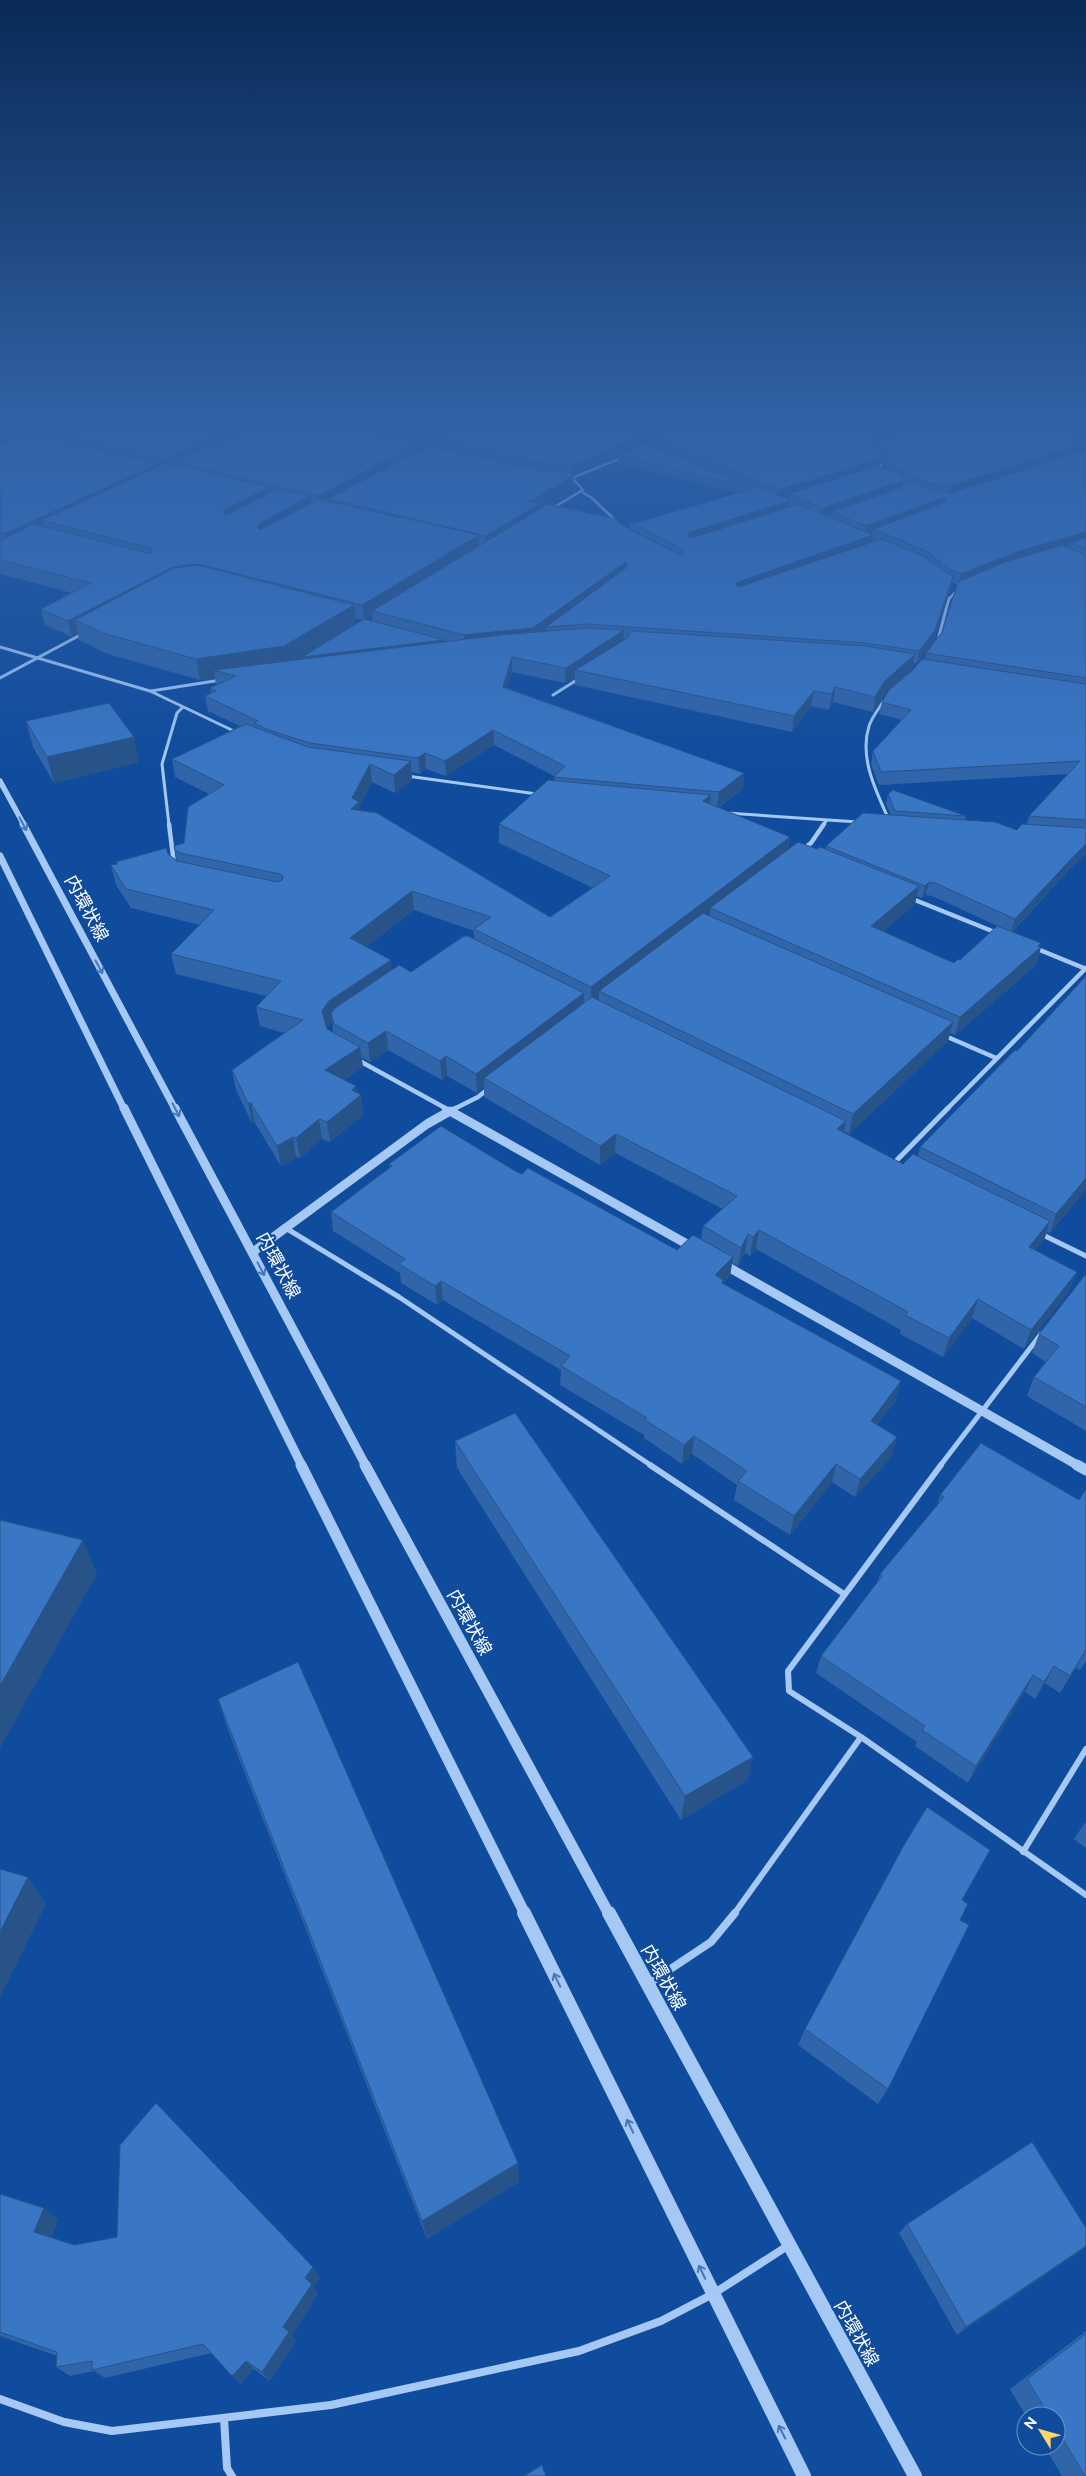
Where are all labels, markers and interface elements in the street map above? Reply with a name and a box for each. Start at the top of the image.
one-way arrow [19,816,28,831]
street label: 内環状線 [61,871,113,945]
one-way arrow [95,959,105,974]
one-way arrow [171,1103,181,1118]
street label: 内環状線 [253,1228,305,1302]
one-way arrow [257,1261,266,1276]
street label: 内環状線 [443,1585,497,1659]
street label: 内環状線 [637,1940,691,2014]
one-way arrow [552,1973,562,1988]
one-way arrow [624,2119,634,2134]
one-way arrow [697,2264,707,2279]
street label: 内環状線 [830,2296,884,2370]
north arrow [1016,2406,1066,2456]
text: N [1021,2414,1040,2432]
one-way arrow [777,2425,787,2440]

